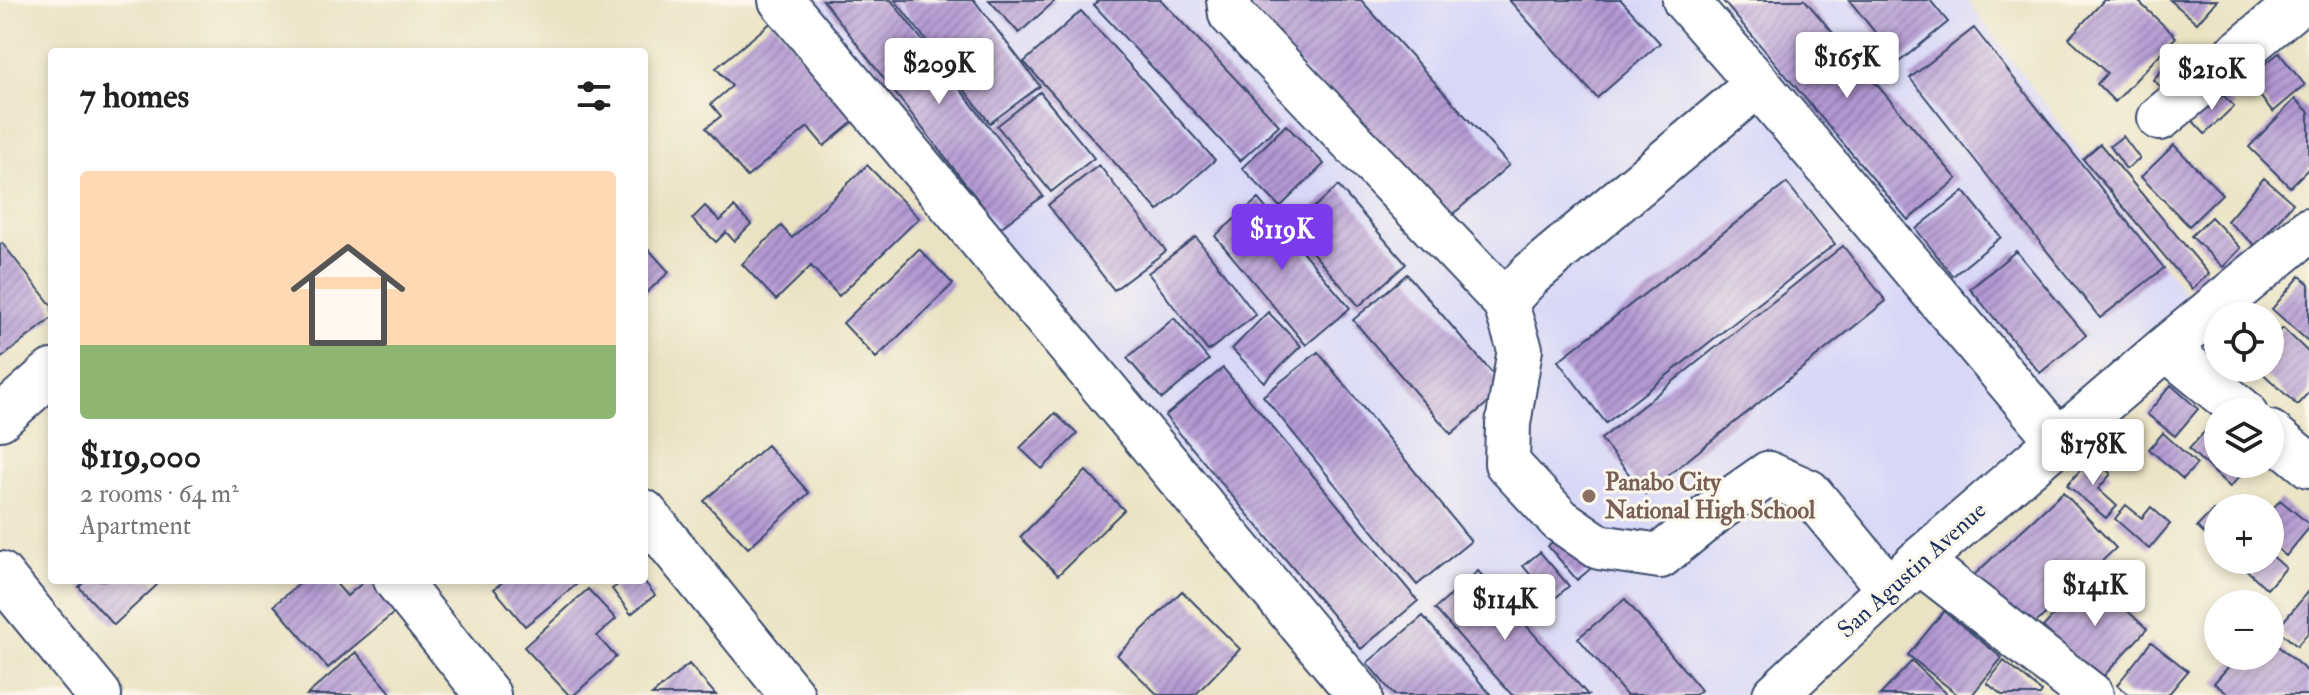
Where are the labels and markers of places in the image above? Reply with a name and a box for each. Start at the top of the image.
pin: $165K [1791,32,1903,100]
pin: $209K [883,38,995,106]
pin: $210K [2156,44,2268,112]
pin: $119K [1226,204,1338,272]
pin: $178K [2037,419,2149,487]
place label: Panabo City National High School [1604,467,1816,526]
marker: Panabo City National High School [1580,487,1598,505]
pin: $141K [2039,560,2151,628]
pin: $114K [1449,574,1561,642]

